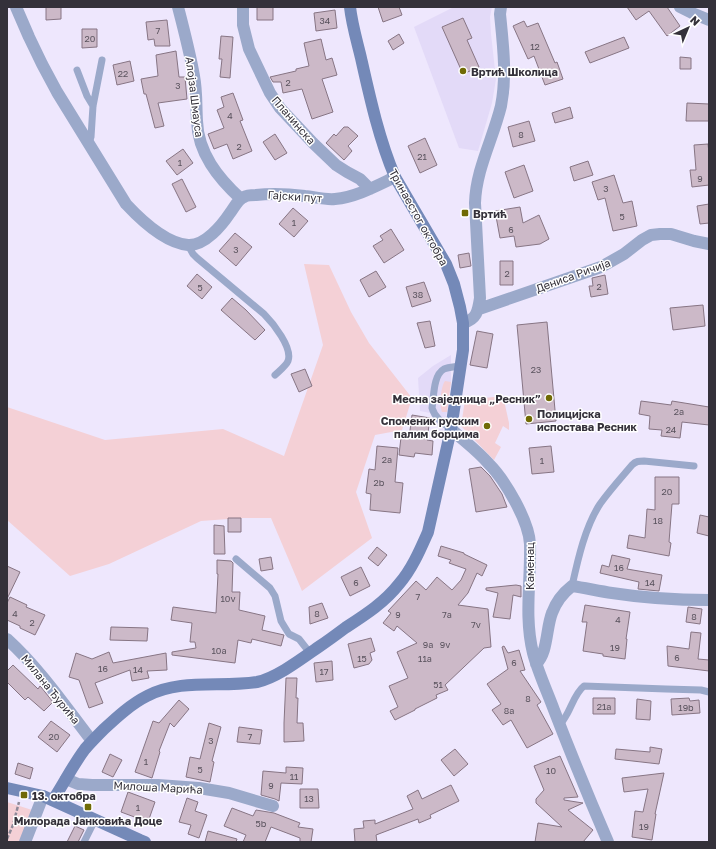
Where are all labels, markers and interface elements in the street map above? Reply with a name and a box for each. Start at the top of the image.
north arrow [668,8,708,48]
text: N [688,13,703,28]
house number: 34 [320,15,331,26]
house number: 7 [156,25,161,36]
house number: 20 [85,33,96,44]
house number: 12 [530,41,540,52]
street label: Алојза Шмауса [184,56,206,138]
place label: Вртић Школица [471,65,558,78]
marker: Вртић Школица [458,66,468,76]
house number: 22 [118,68,128,79]
house number: 2 [285,77,291,88]
house number: 3 [175,80,181,91]
street label: Планинска [270,93,318,147]
house number: 4 [227,110,233,121]
house number: 8 [518,129,524,140]
house number: 2 [236,141,242,152]
house number: 21 [417,151,427,162]
house number: 1 [178,157,183,168]
street label: Тринаестог октобра [387,166,451,268]
house number: 9 [697,173,703,184]
house number: 3 [603,183,609,194]
street label: Гајски пут [267,188,323,204]
place label: Вртић [473,207,507,220]
marker: Вртић [460,208,470,218]
house number: 5 [619,211,625,222]
house number: 1 [292,217,297,228]
house number: 6 [508,224,514,235]
house number: 3 [233,244,239,255]
street label: Дениса Ричија [534,255,612,295]
house number: 2 [504,268,510,279]
house number: 2 [596,281,602,292]
house number: 5 [197,282,203,293]
house number: 38 [413,289,423,300]
house number: 23 [531,364,541,375]
place label: Месна заједница „Ресник” [392,392,541,405]
marker: Месна заједница „Ресник” [544,393,554,403]
house number: 2a [674,406,684,417]
place label: Полицијска испостава Ресник [537,407,637,433]
place label: Споменик руским палим борцима [381,414,479,440]
marker: Полицијска испостава Ресник [524,414,534,424]
marker: Споменик руским палим борцима [482,421,492,431]
house number: 24 [666,424,677,435]
house number: 2a [382,454,392,465]
house number: 1 [540,455,545,466]
house number: 2b [374,477,385,488]
house number: 20 [662,486,673,497]
house number: 18 [653,515,663,526]
street label: Каменац [523,542,536,590]
house number: 16 [614,562,624,573]
house number: 6 [353,577,359,588]
house number: 14 [645,577,655,588]
house number: 7 [416,591,421,602]
house number: 10v [221,593,236,604]
house number: 4 [12,608,18,619]
house number: 8 [314,608,320,619]
house number: 9 [395,609,401,620]
house number: 7a [442,609,452,620]
house number: 8 [691,611,697,622]
house number: 4 [615,614,621,625]
house number: 2 [29,617,35,628]
house number: 7v [471,619,481,630]
house number: 9a [423,639,433,650]
house number: 9v [440,639,450,650]
house number: 19 [610,642,620,653]
house number: 10a [211,645,227,656]
street label: Милана Ђурића [19,652,83,726]
house number: 6 [674,652,680,663]
house number: 15 [357,653,367,664]
house number: 11a [418,653,432,664]
house number: 6 [511,657,517,668]
house number: 16 [98,663,108,674]
house number: 14 [133,664,143,675]
house number: 17 [319,666,329,677]
house number: 51 [433,679,443,690]
house number: 8 [525,693,531,704]
house number: 21a [597,701,611,712]
house number: 19b [678,702,694,713]
house number: 8a [504,705,514,716]
house number: 20 [49,731,60,742]
house number: 7 [248,731,253,742]
house number: 3 [208,735,214,746]
house number: 1 [144,756,149,767]
house number: 5 [197,764,203,775]
house number: 10 [546,765,556,776]
house number: 11 [290,771,299,782]
street label: Милоша Марића [113,778,203,796]
house number: 9 [268,780,274,791]
place label: 13. октобра [32,789,96,802]
marker: 13. октобра [19,790,29,800]
house number: 13 [304,793,314,804]
marker: Милорада Јанковића Доце [83,802,93,812]
house number: 1 [136,802,141,813]
place label: Милорада Јанковића Доце [14,814,163,827]
house number: 5b [256,818,267,829]
house number: 19 [639,821,649,832]

